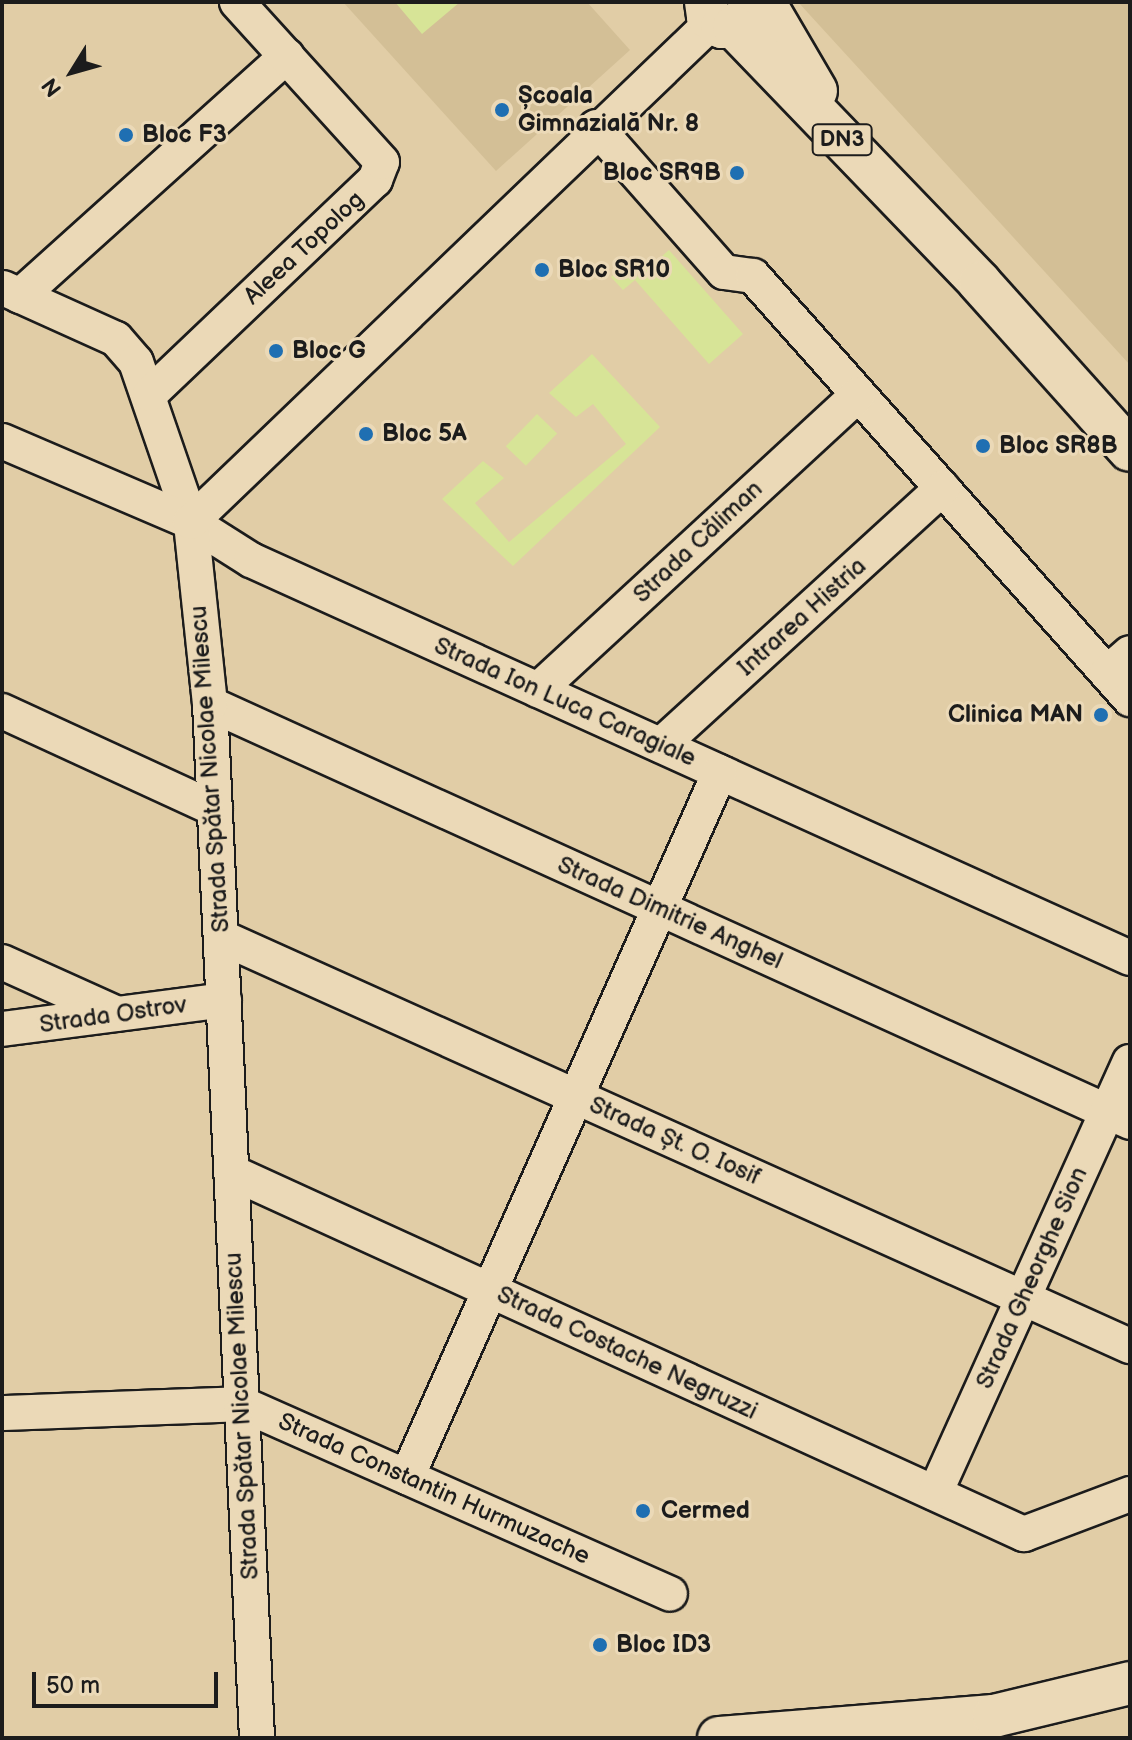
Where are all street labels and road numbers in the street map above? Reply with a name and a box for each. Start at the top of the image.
road number: DN3 [810,122,874,158]
street label: Aleea Topolog [238,185,370,311]
street label: Strada Căliman [627,475,769,609]
street label: Intrarea Histria [732,552,872,682]
street label: Strada Spătar Nicolae Milescu [184,604,236,934]
street label: Strada Ion Luca Caragiale [430,631,700,773]
street label: Strada Dimitrie Anghel [553,850,787,976]
street label: Strada Ostrov [38,990,188,1040]
street label: Strada Șt. O. Iosif [585,1090,765,1192]
street label: Strada Gheorghe Sion [970,1163,1094,1393]
street label: Strada Spătar Nicolae Milescu [219,1251,265,1581]
street label: Strada Costache Negruzzi [492,1280,762,1426]
street label: Strada Constantin Hurmuzache [274,1407,594,1571]

